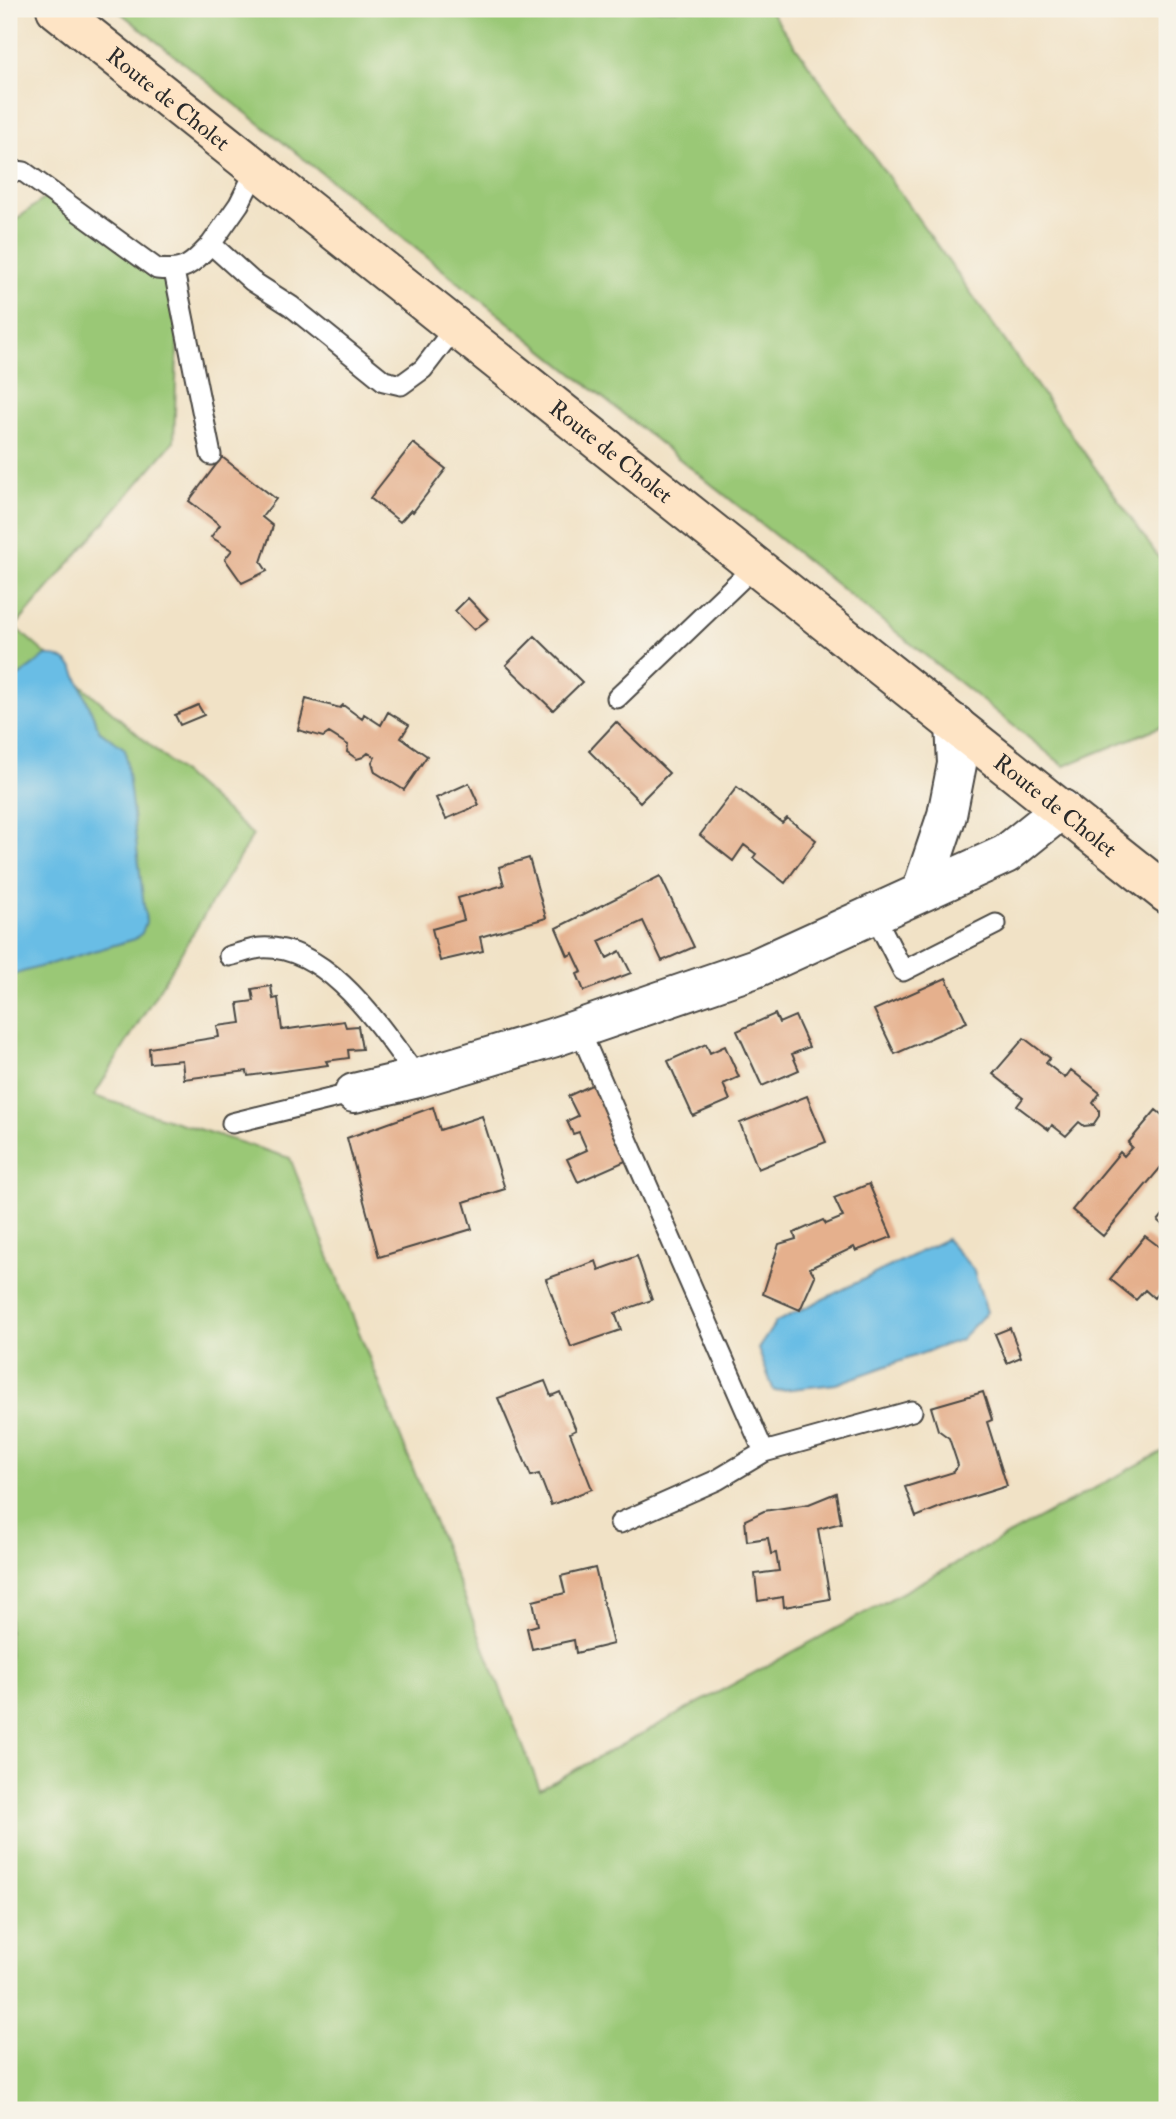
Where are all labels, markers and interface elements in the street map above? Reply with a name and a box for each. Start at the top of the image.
street label: Route de Cholet [101,41,236,157]
street label: Route de Cholet [544,393,679,509]
street label: Route de Cholet [988,747,1123,863]

